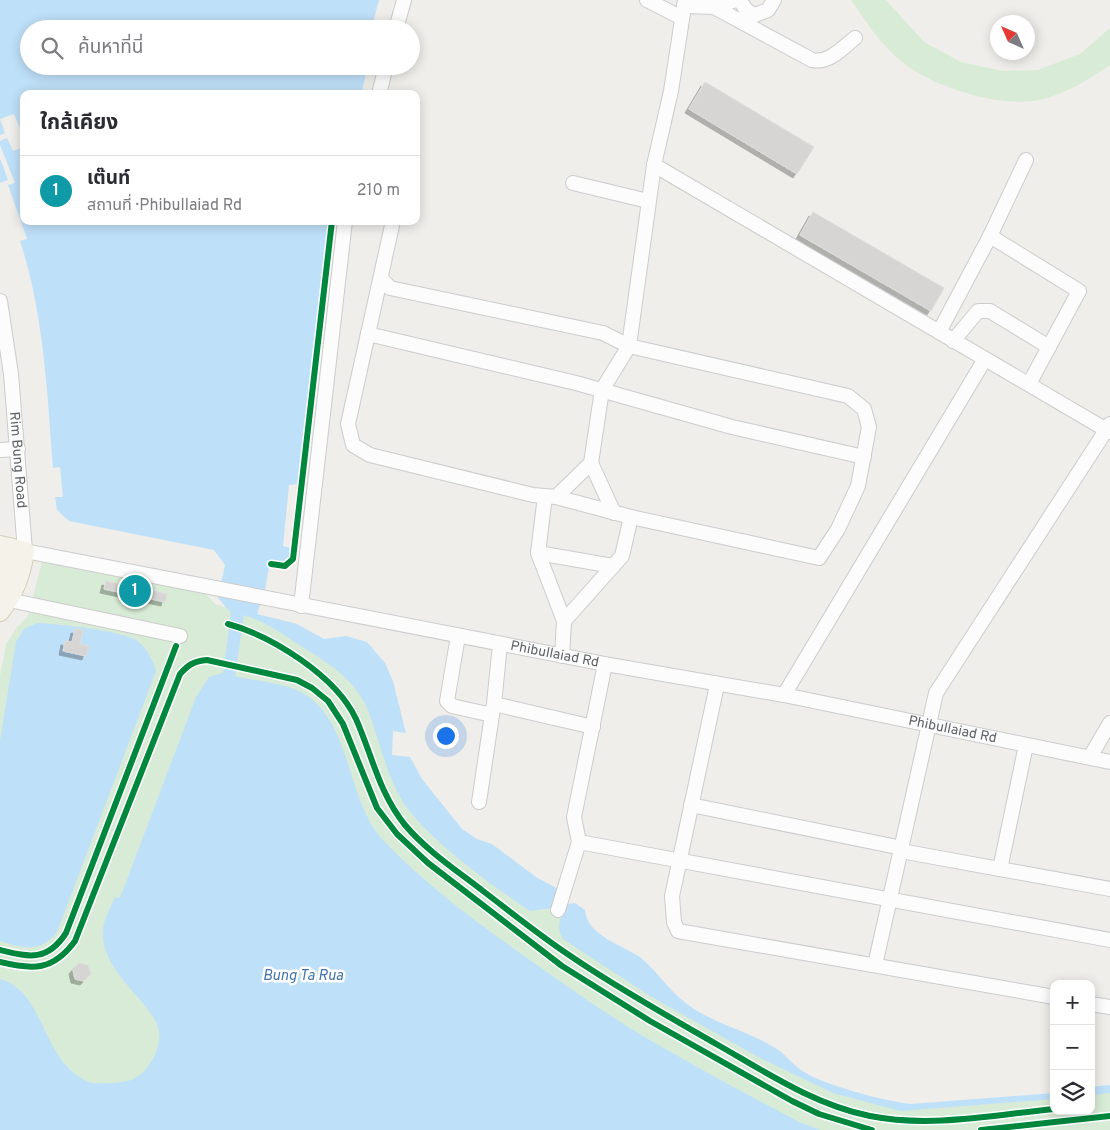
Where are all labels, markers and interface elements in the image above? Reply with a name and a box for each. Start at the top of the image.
north arrow [990,15,1035,60]
search box [20,20,420,75]
icon: search [38,34,66,62]
text: ค้นหาที่นี่ [78,36,143,60]
text: ใกล้เคียง [40,110,118,137]
text: เต๊นท์ [87,167,130,191]
text: 1 [53,181,59,201]
text: 210 m [357,181,400,201]
text: สถานที่ · Phibullaiad Rd [87,196,242,216]
street label: Rim Bung Road [6,411,30,509]
pin: 1 [119,572,151,610]
street label: Phibullaiad Rd [509,637,600,671]
street label: Phibullaiad Rd [907,712,998,747]
your location [433,723,459,749]
water label: Bung Ta Rua [263,967,344,986]
map controls [1050,980,1095,1115]
button: + [1050,980,1095,1025]
button: − [1050,1025,1095,1070]
button: layers [1050,1070,1095,1115]

